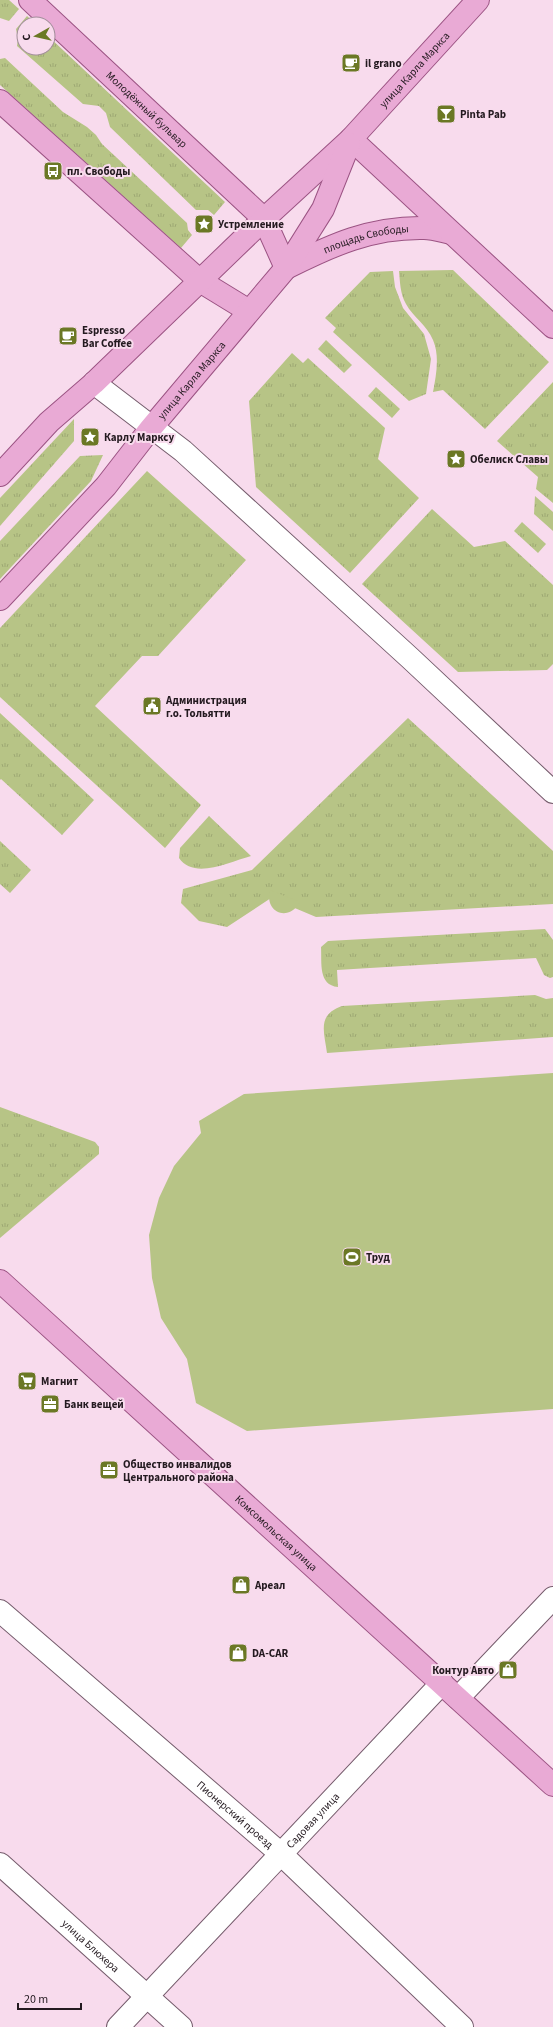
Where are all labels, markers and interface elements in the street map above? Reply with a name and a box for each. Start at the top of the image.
north arrow [16,16,56,56]
street label: улица Карла Маркса [376,28,453,111]
text: С [19,33,34,42]
cafe icon: il grano [340,52,362,74]
place label: il grano [365,56,402,71]
street label: Молодёжный бульвар [103,68,191,151]
bar icon: Pinta Pab [435,103,457,125]
place label: Pinta Pab [460,107,506,122]
bus stop icon: пл. Свободы [42,160,64,182]
place label: пл. Свободы [67,164,130,179]
place icon: Устремление [193,213,215,235]
place label: Устремление [218,217,284,232]
street label: площадь Свободы [321,221,409,257]
place label: Espresso Bar Coffee [82,323,132,351]
cafe icon: Espresso Bar Coffee [57,325,79,347]
street label: улица Карла Маркса [154,338,229,422]
place icon: Карлу Марксу [79,426,101,448]
place label: Карлу Марксу [104,430,174,445]
place icon: Обелиск Славы [445,448,467,470]
place label: Обелиск Славы [470,452,548,467]
place label: Администрация г.о. Тольятти [165,693,247,721]
public building icon: Администрация г.о. Тольятти [141,695,163,717]
sports icon: Труд [341,1246,363,1268]
place label: Труд [366,1250,390,1265]
supermarket icon: Магнит [16,1370,38,1392]
place label: Магнит [41,1374,79,1389]
office icon: Банк вещей [39,1393,61,1415]
place label: Банк вещей [64,1397,124,1412]
place label: Общество инвалидов Центрального района [123,1457,234,1485]
office icon: Общество инвалидов Центрального района [98,1459,120,1481]
street label: Комсомольская улица [232,1491,321,1574]
shop icon: Ареал [230,1574,252,1596]
place label: Ареал [254,1578,285,1593]
shop icon: DA-CAR [227,1642,249,1664]
place label: DA-CAR [252,1646,289,1661]
shop icon: Контур Авто [497,1659,519,1681]
place label: Контур Авто [432,1663,494,1678]
street label: Пионерский проезд [194,1777,277,1852]
street label: Садовая улица [283,1789,343,1851]
street label: улица Блюхера [59,1916,123,1976]
scale bar [18,1985,81,2011]
text: 20 m [24,1991,48,2008]

